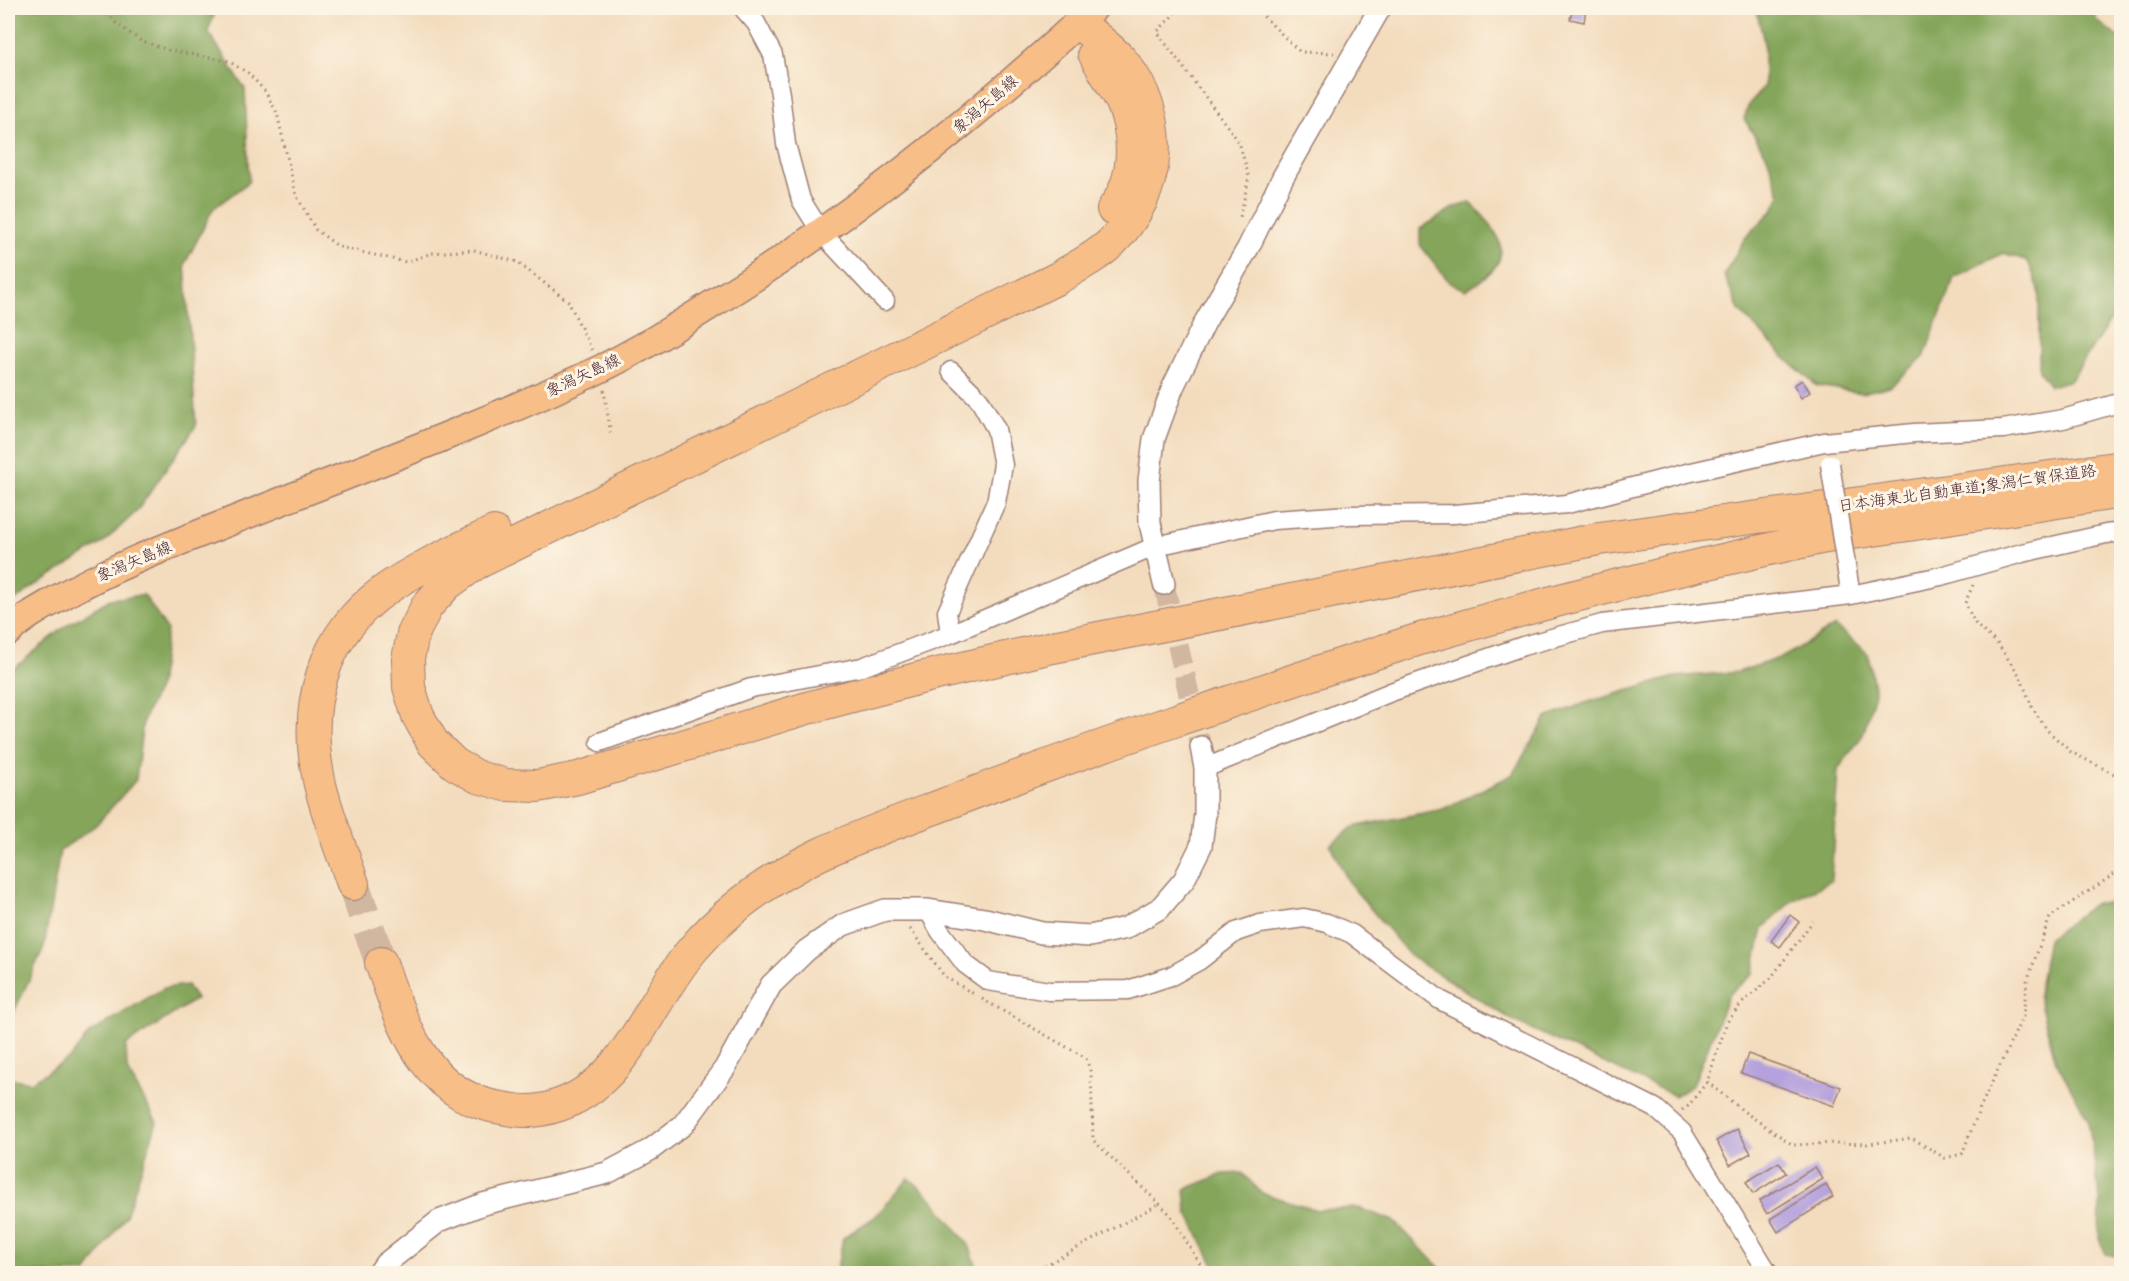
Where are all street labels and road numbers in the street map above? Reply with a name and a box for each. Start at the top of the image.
street label: 象潟矢島線 [948,70,1022,138]
street label: 象潟矢島線 [542,349,624,401]
street label: 日本海東北自動車道;象潟仁賀保道路 [1837,459,2097,517]
street label: 象潟矢島線 [93,536,175,586]

